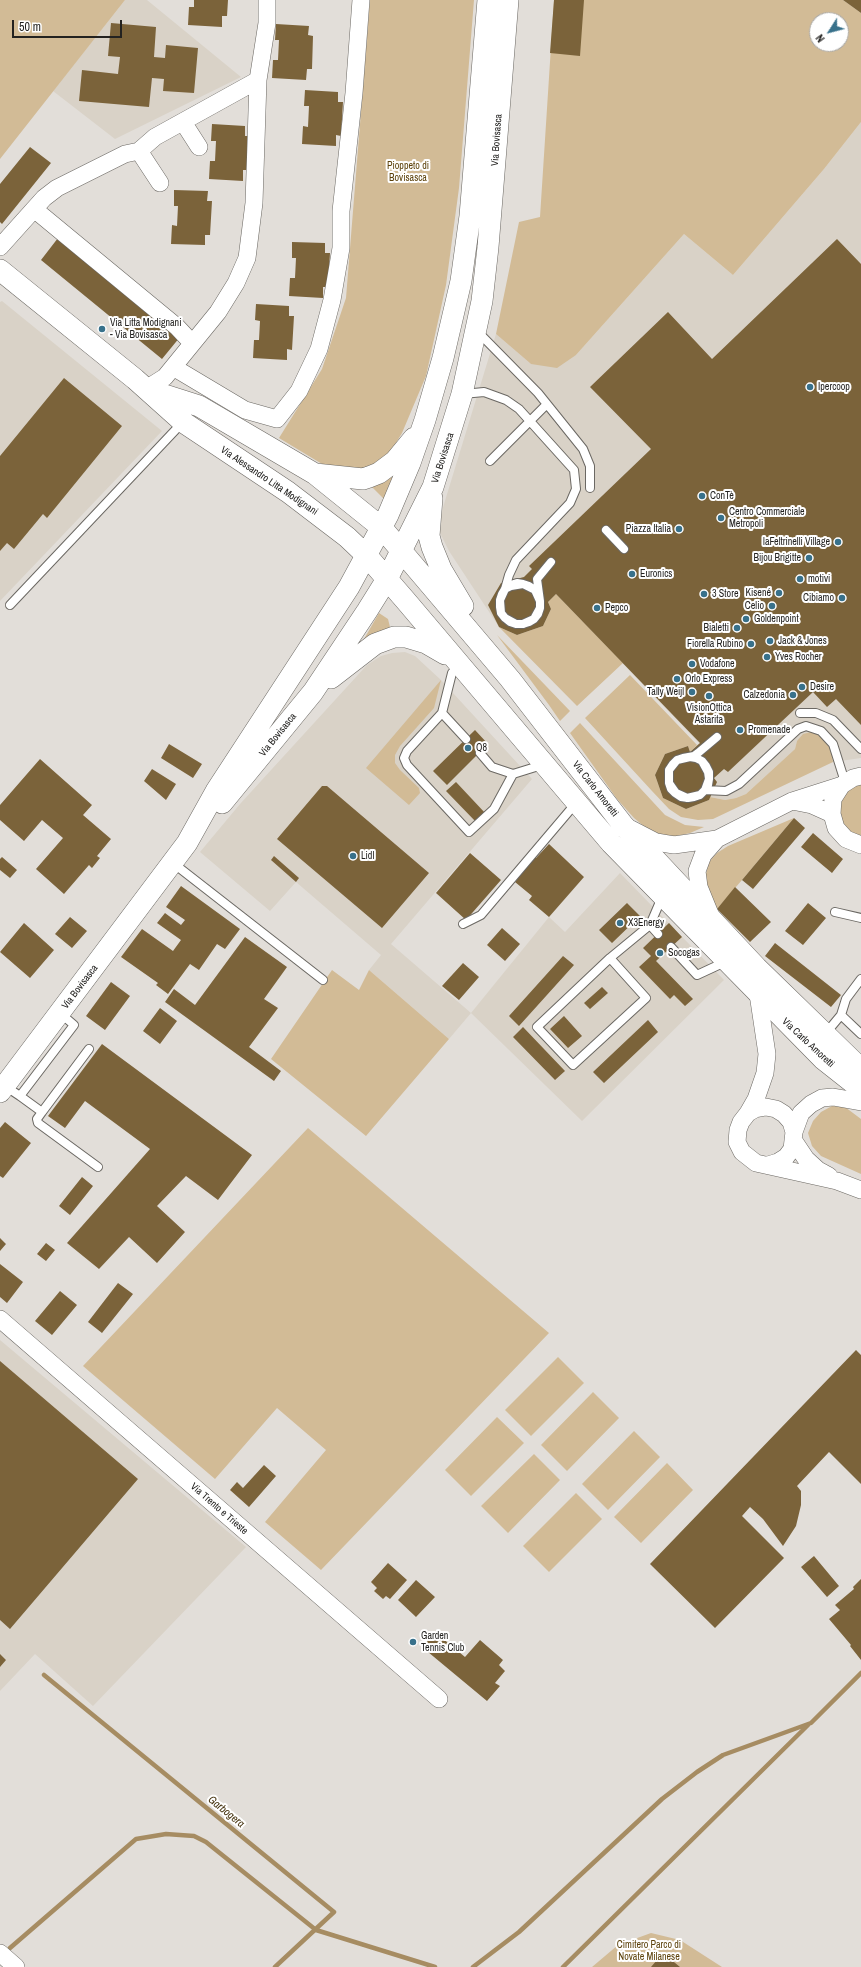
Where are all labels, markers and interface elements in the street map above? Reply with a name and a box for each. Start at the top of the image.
scale bar [14,12,124,38]
north arrow [809,12,849,52]
text: 50 m [19,19,41,35]
text: N [813,32,828,45]
street label: Via Bovisasca [489,114,505,166]
park label: Pioppeto di Bovisasca [387,160,429,184]
place label: Via Litta Modignani - Via Bovisasca [110,317,181,340]
marker: Via Litta Modignani - Via Bovisasca [97,324,107,334]
place label: Ipercoop [818,381,850,393]
marker: Ipercoop [805,382,815,392]
street label: Via Bovisasca [429,431,457,485]
street label: Via Alessandro Litta Modignani [218,444,320,518]
place label: ConTè [710,490,734,502]
marker: ConTè [697,491,707,501]
place label: Centro Commerciale Metropoli [729,506,805,530]
marker: Centro Commerciale Metropoli [716,513,726,523]
place label: Piazza Italia [626,523,671,535]
marker: Piazza Italia [674,524,684,534]
place label: laFeltrinelli Village [763,536,830,548]
marker: laFeltrinelli Village [833,537,843,547]
place label: Bijou Brigitte [754,552,801,564]
marker: Bijou Brigitte [804,553,814,563]
place label: Euronics [640,568,672,580]
marker: Euronics [627,569,637,579]
place label: motivi [808,573,830,585]
marker: motivi [795,574,805,584]
place label: Kisené [745,587,771,599]
place label: 3 Store [712,588,738,600]
marker: Kisené [774,588,784,598]
marker: 3 Store [699,589,709,599]
place label: Cibiamo [803,592,834,604]
marker: Cibiamo [837,593,847,603]
place label: Celio [745,600,764,612]
marker: Celio [767,601,777,611]
place label: Pepco [605,602,628,614]
marker: Pepco [592,603,602,613]
place label: Goldenpoint [754,613,799,625]
marker: Goldenpoint [741,614,751,624]
place label: Bialetti [703,622,729,634]
marker: Bialetti [732,623,742,633]
place label: Jack & Jones [778,635,827,647]
marker: Jack & Jones [765,636,775,646]
place label: Fiorella Rubino [687,638,743,650]
marker: Fiorella Rubino [746,639,756,649]
place label: Yves Rocher [775,651,821,663]
marker: Yves Rocher [762,652,772,662]
place label: Vodafone [700,658,735,670]
marker: Vodafone [687,659,697,669]
place label: Orlo Express [685,673,732,685]
marker: Orlo Express [672,674,682,684]
place label: Desire [810,681,834,693]
marker: Desire [797,682,807,692]
place label: Tally Weijl [647,686,684,698]
marker: Tally Weijl [687,687,697,697]
place label: Calzedonia [744,689,785,701]
marker: Calzedonia [788,690,798,700]
marker: VisionOttica Astarita [704,691,714,701]
place label: VisionOttica Astarita [687,702,731,726]
street label: Via Bovisasca [257,711,299,759]
place label: Promenade [748,724,790,736]
marker: Promenade [735,725,745,735]
place label: Q8 [476,742,487,754]
marker: Q8 [463,743,473,753]
street label: Via Carlo Amoretti [570,759,620,819]
place label: Lidl [361,850,374,862]
marker: Lidl [348,851,358,861]
place label: X3Energy [628,917,664,929]
marker: X3Energy [615,918,625,928]
place label: Socogas [668,947,700,959]
marker: Socogas [655,948,665,958]
street label: Via Bovisasca [59,963,101,1011]
street label: Via Carlo Amoretti [779,1016,837,1070]
street label: Via Trento e Trieste [188,1481,250,1537]
place label: Garden Tennis Club [421,1630,464,1654]
marker: Garden Tennis Club [408,1637,418,1647]
water label: Garbogera [205,1793,247,1831]
park label: Cimitero Parco di Novate Milanese [617,1939,681,1962]

